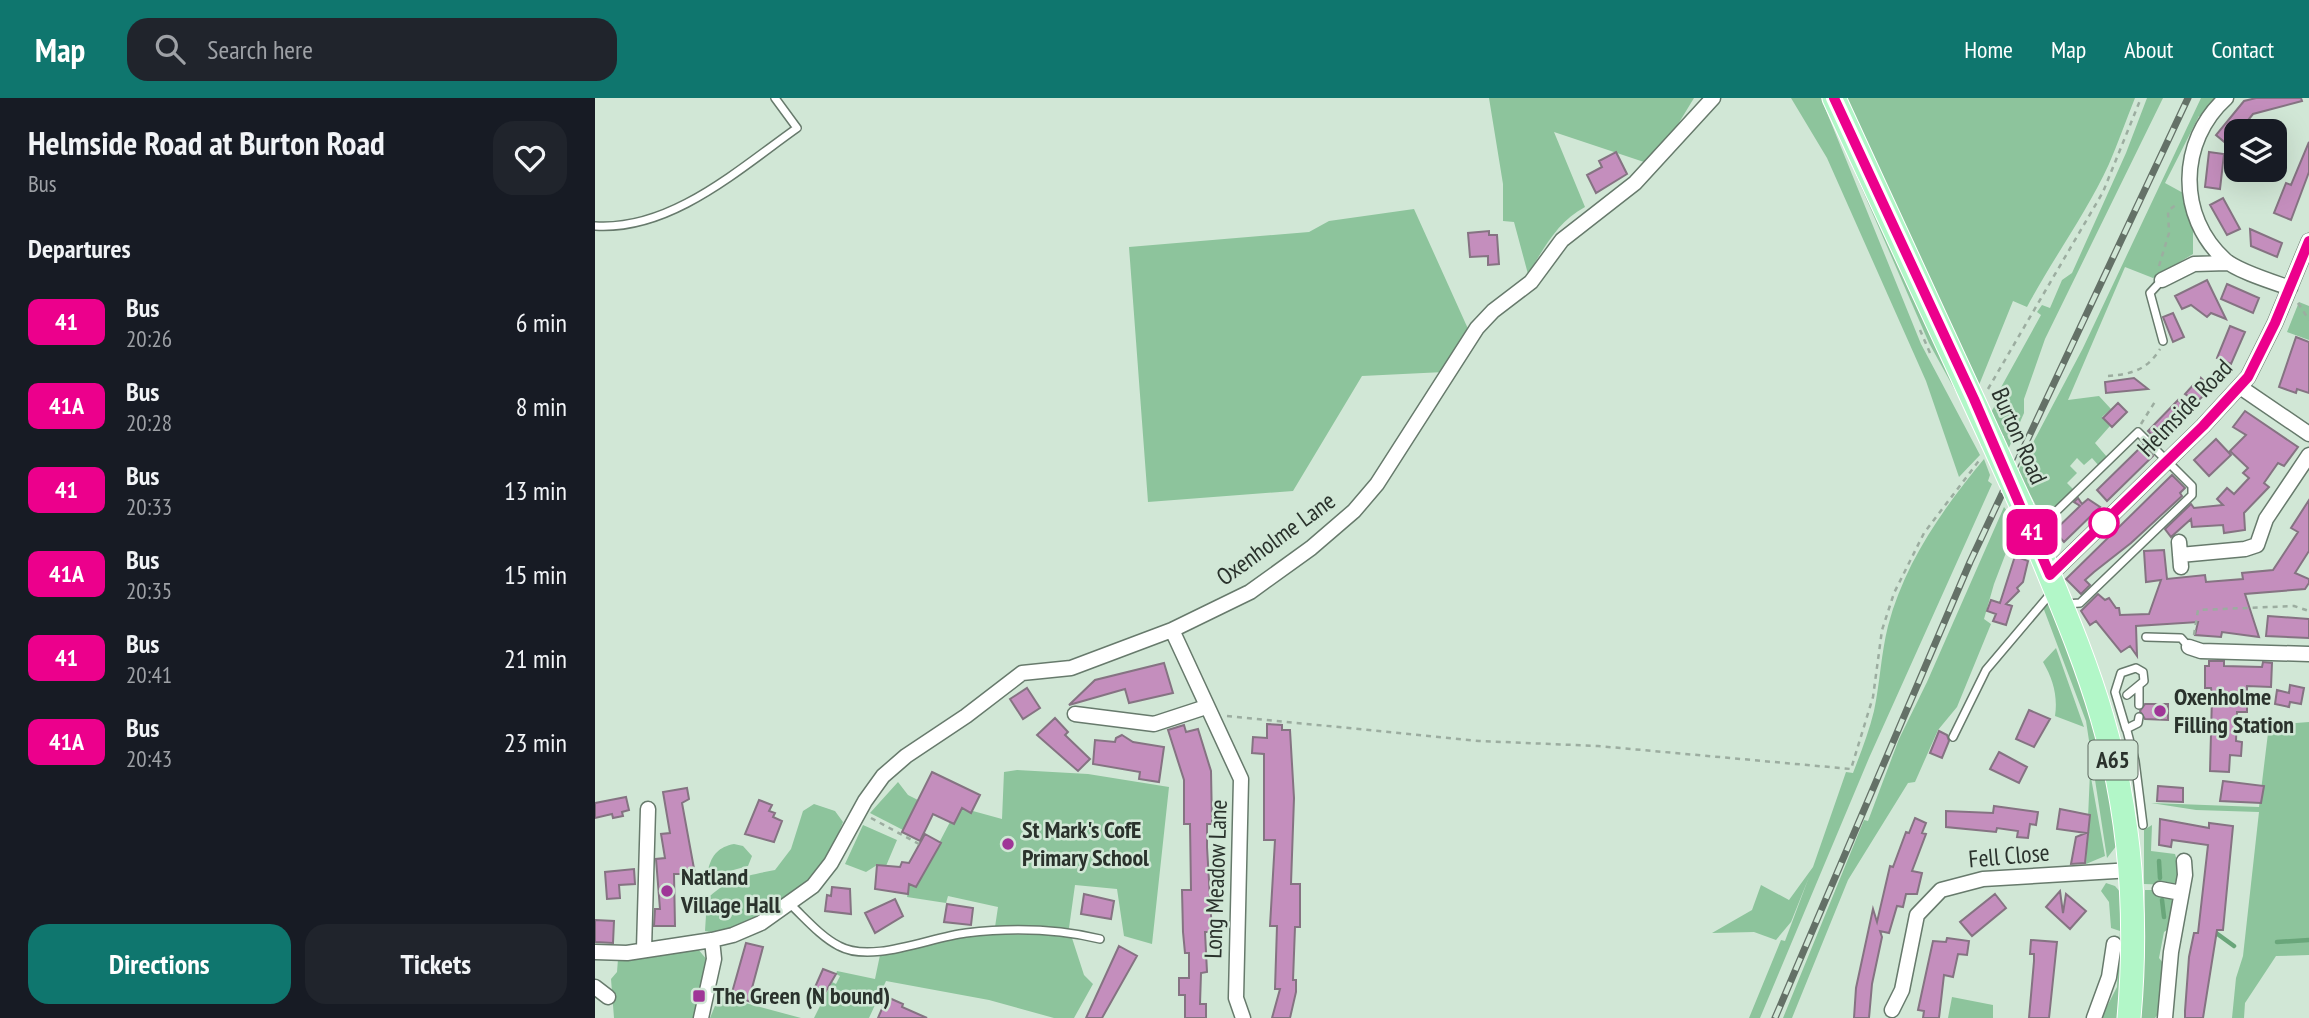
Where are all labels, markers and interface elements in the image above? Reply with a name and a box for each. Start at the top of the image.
search box [127,18,617,81]
text: Map [35,28,85,71]
icon: search [151,30,189,68]
text: Search here [207,33,313,66]
text: Home [1964,34,2013,65]
text: Map [2051,34,2086,65]
text: About [2124,34,2173,65]
text: Contact [2211,34,2274,65]
map controls [2224,119,2287,182]
button: layers [2224,119,2287,182]
text: Helmside Road at Burton Road [28,121,385,164]
button: heart [493,121,567,195]
text: Bus [28,169,57,198]
text: Departures [28,232,131,265]
text: Bus [126,291,159,324]
text: 41 [55,306,78,337]
text: 6 min [516,306,567,339]
text: 20:26 [126,324,172,353]
street label: Helmside Road [2131,352,2239,463]
text: Bus [126,375,159,408]
street label: Burton Road [1985,383,2054,489]
text: 41A [49,390,84,421]
text: 8 min [516,390,567,423]
text: 20:28 [126,408,172,437]
text: Bus [126,459,159,492]
text: 41 [55,474,78,505]
text: 13 min [504,474,567,507]
street label: Oxenholme Lane [1210,485,1341,592]
text: 20:33 [126,492,172,521]
unlabelled marker [2089,508,2119,538]
line badge: 41 [2001,509,2063,555]
text: 41 [2021,516,2043,547]
text: Bus [126,543,159,576]
text: 41A [49,558,84,589]
text: 15 min [504,558,567,591]
text: 20:35 [126,576,172,605]
text: Bus [126,627,159,660]
text: 41 [55,642,78,673]
text: 21 min [504,642,567,675]
text: 20:41 [126,660,172,689]
place label: Oxenholme Filling Station [2174,681,2294,740]
marker: Oxenholme Filling Station [2152,703,2168,719]
text: Bus [126,711,159,744]
text: 41A [49,726,84,757]
text: 23 min [504,726,567,759]
road number: A65 [2089,740,2137,780]
text: 20:43 [126,744,172,773]
street label: Long Meadow Lane [1197,799,1234,959]
place label: St Mark's CofE Primary School [1022,814,1149,873]
marker: St Mark's CofE Primary School [1000,836,1016,852]
street label: Fell Close [1967,837,2051,874]
place label: Natland Village Hall [680,861,780,920]
marker: Natland Village Hall [659,883,675,899]
button: Directions [28,924,291,1004]
button: Tickets [305,924,567,1004]
place label: The Green (N bound) [713,980,890,1011]
marker: The Green (N bound) [691,988,707,1004]

